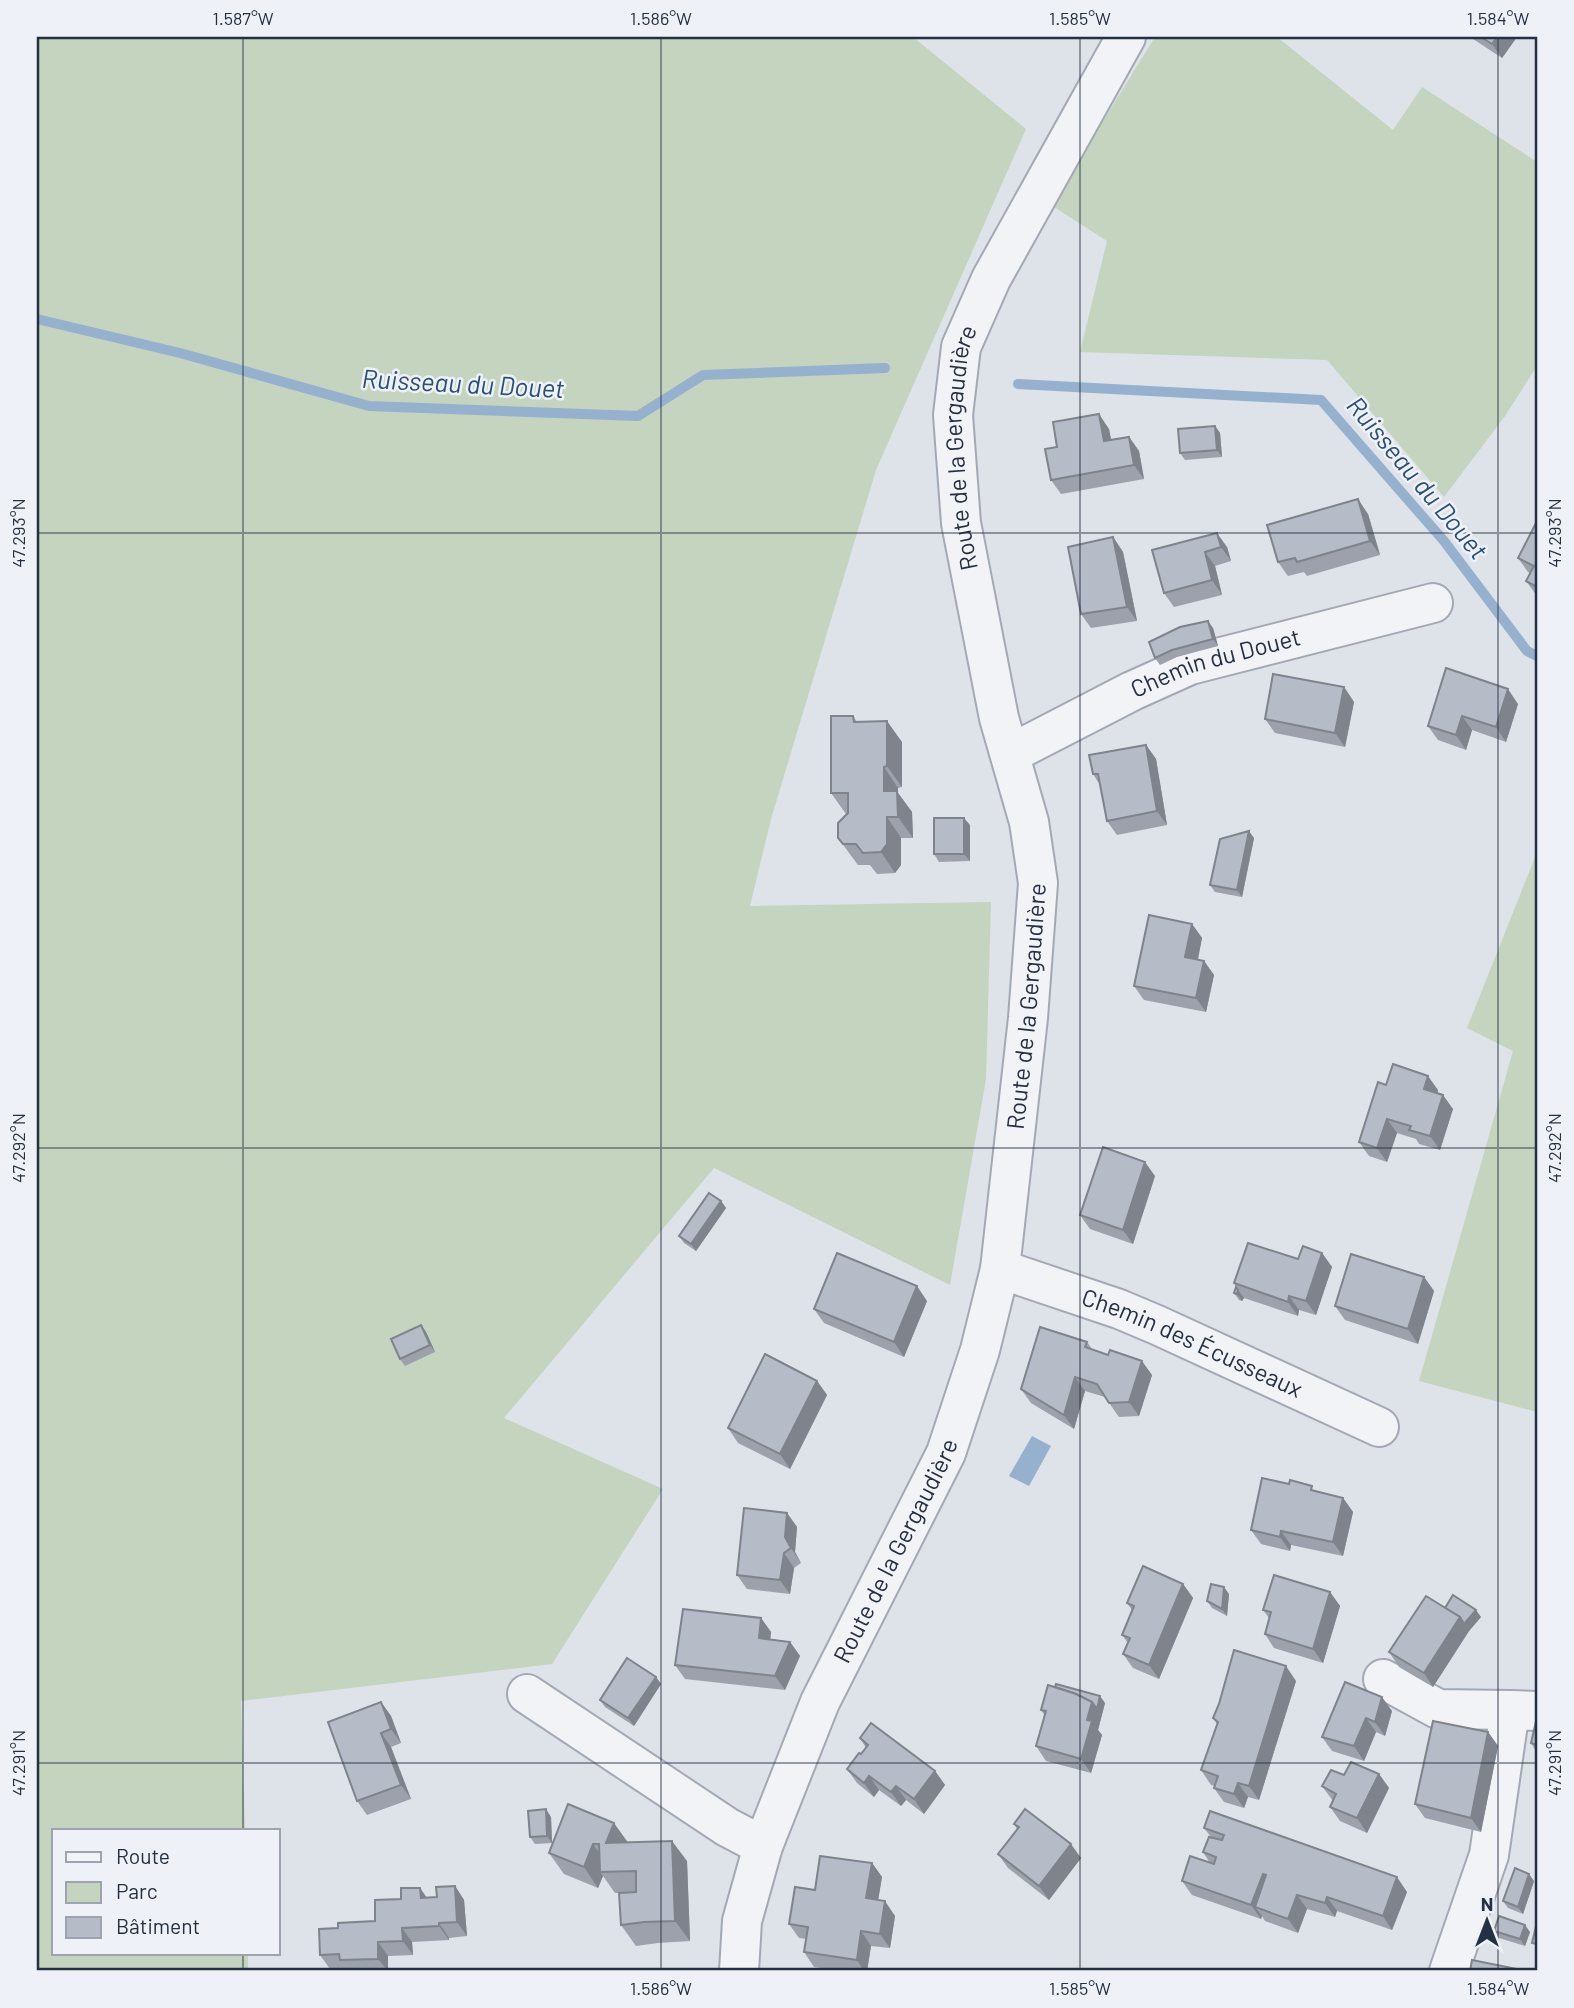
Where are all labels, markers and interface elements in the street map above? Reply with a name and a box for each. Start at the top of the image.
text: 1.587°W [212,7,274,29]
text: 1.586°W [630,7,692,29]
text: 1.585°W [1049,7,1111,29]
text: 1.584°W [1467,7,1529,29]
street label: Route de la Gergaudière [937,320,983,573]
water label: Ruisseau du Douet [361,362,565,403]
water label: Ruisseau du Douet [1341,389,1495,565]
text: 47.293°N [7,498,29,568]
text: 47.293°N [1543,498,1565,568]
street label: Chemin du Douet [1126,621,1303,703]
street label: Route de la Gergaudière [1000,882,1051,1131]
text: 47.292°N [7,1113,29,1183]
text: 47.292°N [1543,1113,1565,1183]
street label: Chemin des Écusseaux [1078,1282,1307,1403]
street label: Route de la Gergaudière [826,1435,963,1667]
text: 47.291°N [7,1730,29,1796]
text: 47.291°N [1543,1730,1565,1796]
legend [52,1829,280,1955]
text: Route [116,1843,170,1868]
text: Parc [116,1878,158,1903]
north arrow [1452,1885,1522,1955]
text: N [1481,1892,1493,1915]
text: Bâtiment [116,1913,200,1938]
text: 1.586°W [630,1977,692,1999]
text: 1.585°W [1049,1977,1111,1999]
text: 1.584°W [1467,1977,1529,1999]

